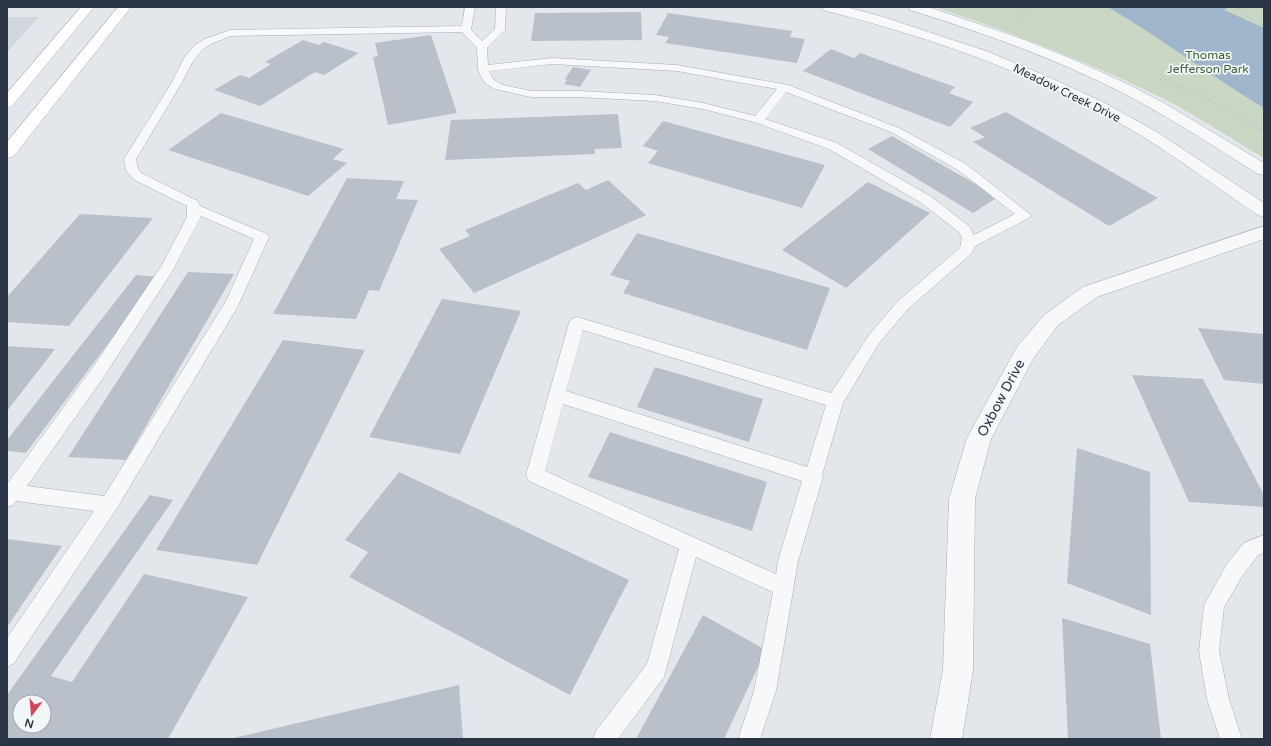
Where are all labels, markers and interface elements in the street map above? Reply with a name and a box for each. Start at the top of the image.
park label: Thomas Jefferson Park [1167,48,1249,76]
street label: Meadow Creek Drive [1011,61,1123,125]
street label: Oxbow Drive [973,356,1029,440]
north arrow [12,694,52,734]
text: N [23,716,35,731]

